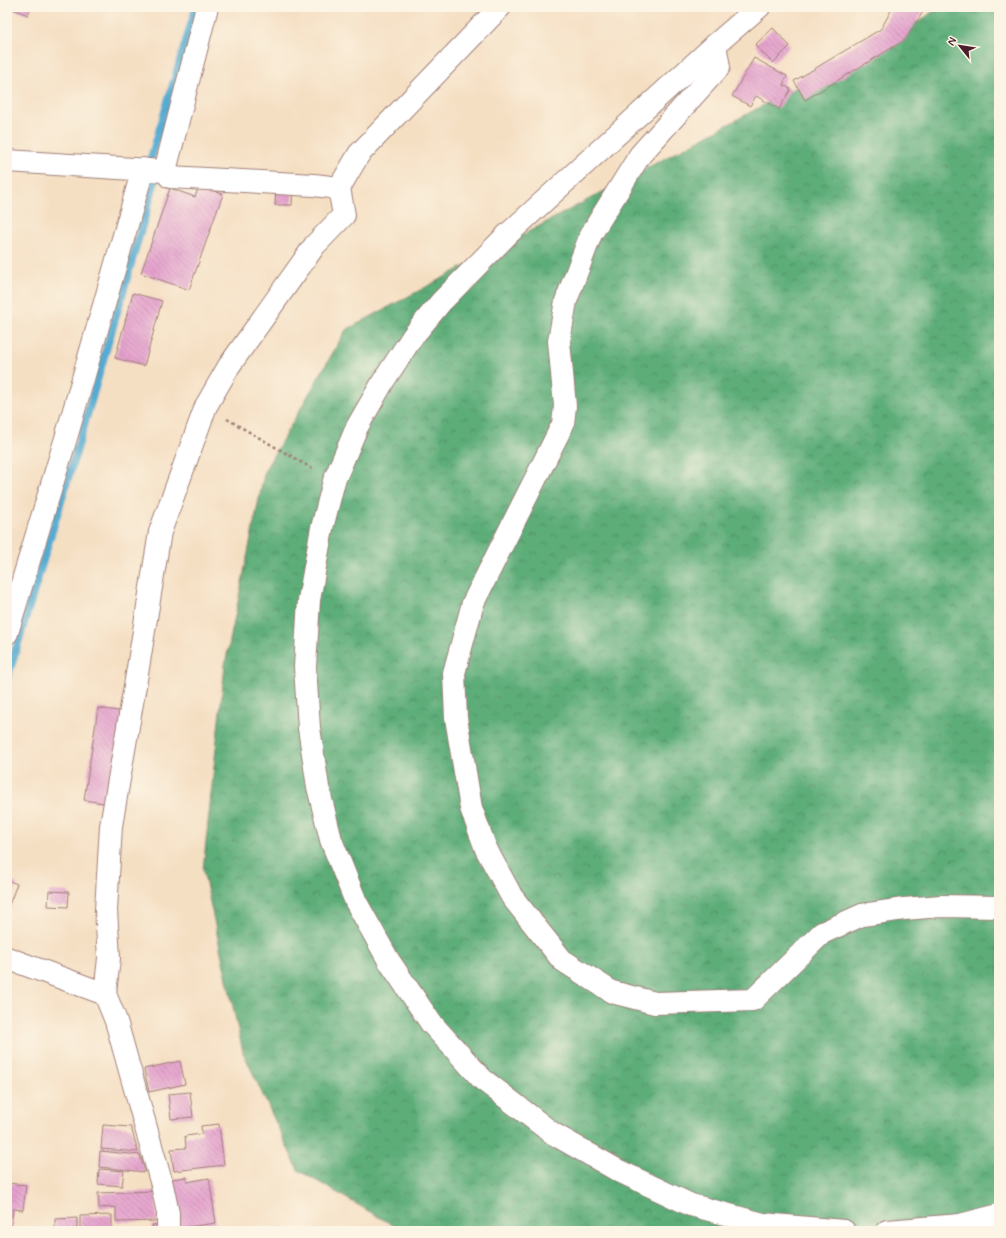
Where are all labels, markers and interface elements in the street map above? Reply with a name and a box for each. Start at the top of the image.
north arrow [940,26,980,66]
text: N [944,35,960,48]

